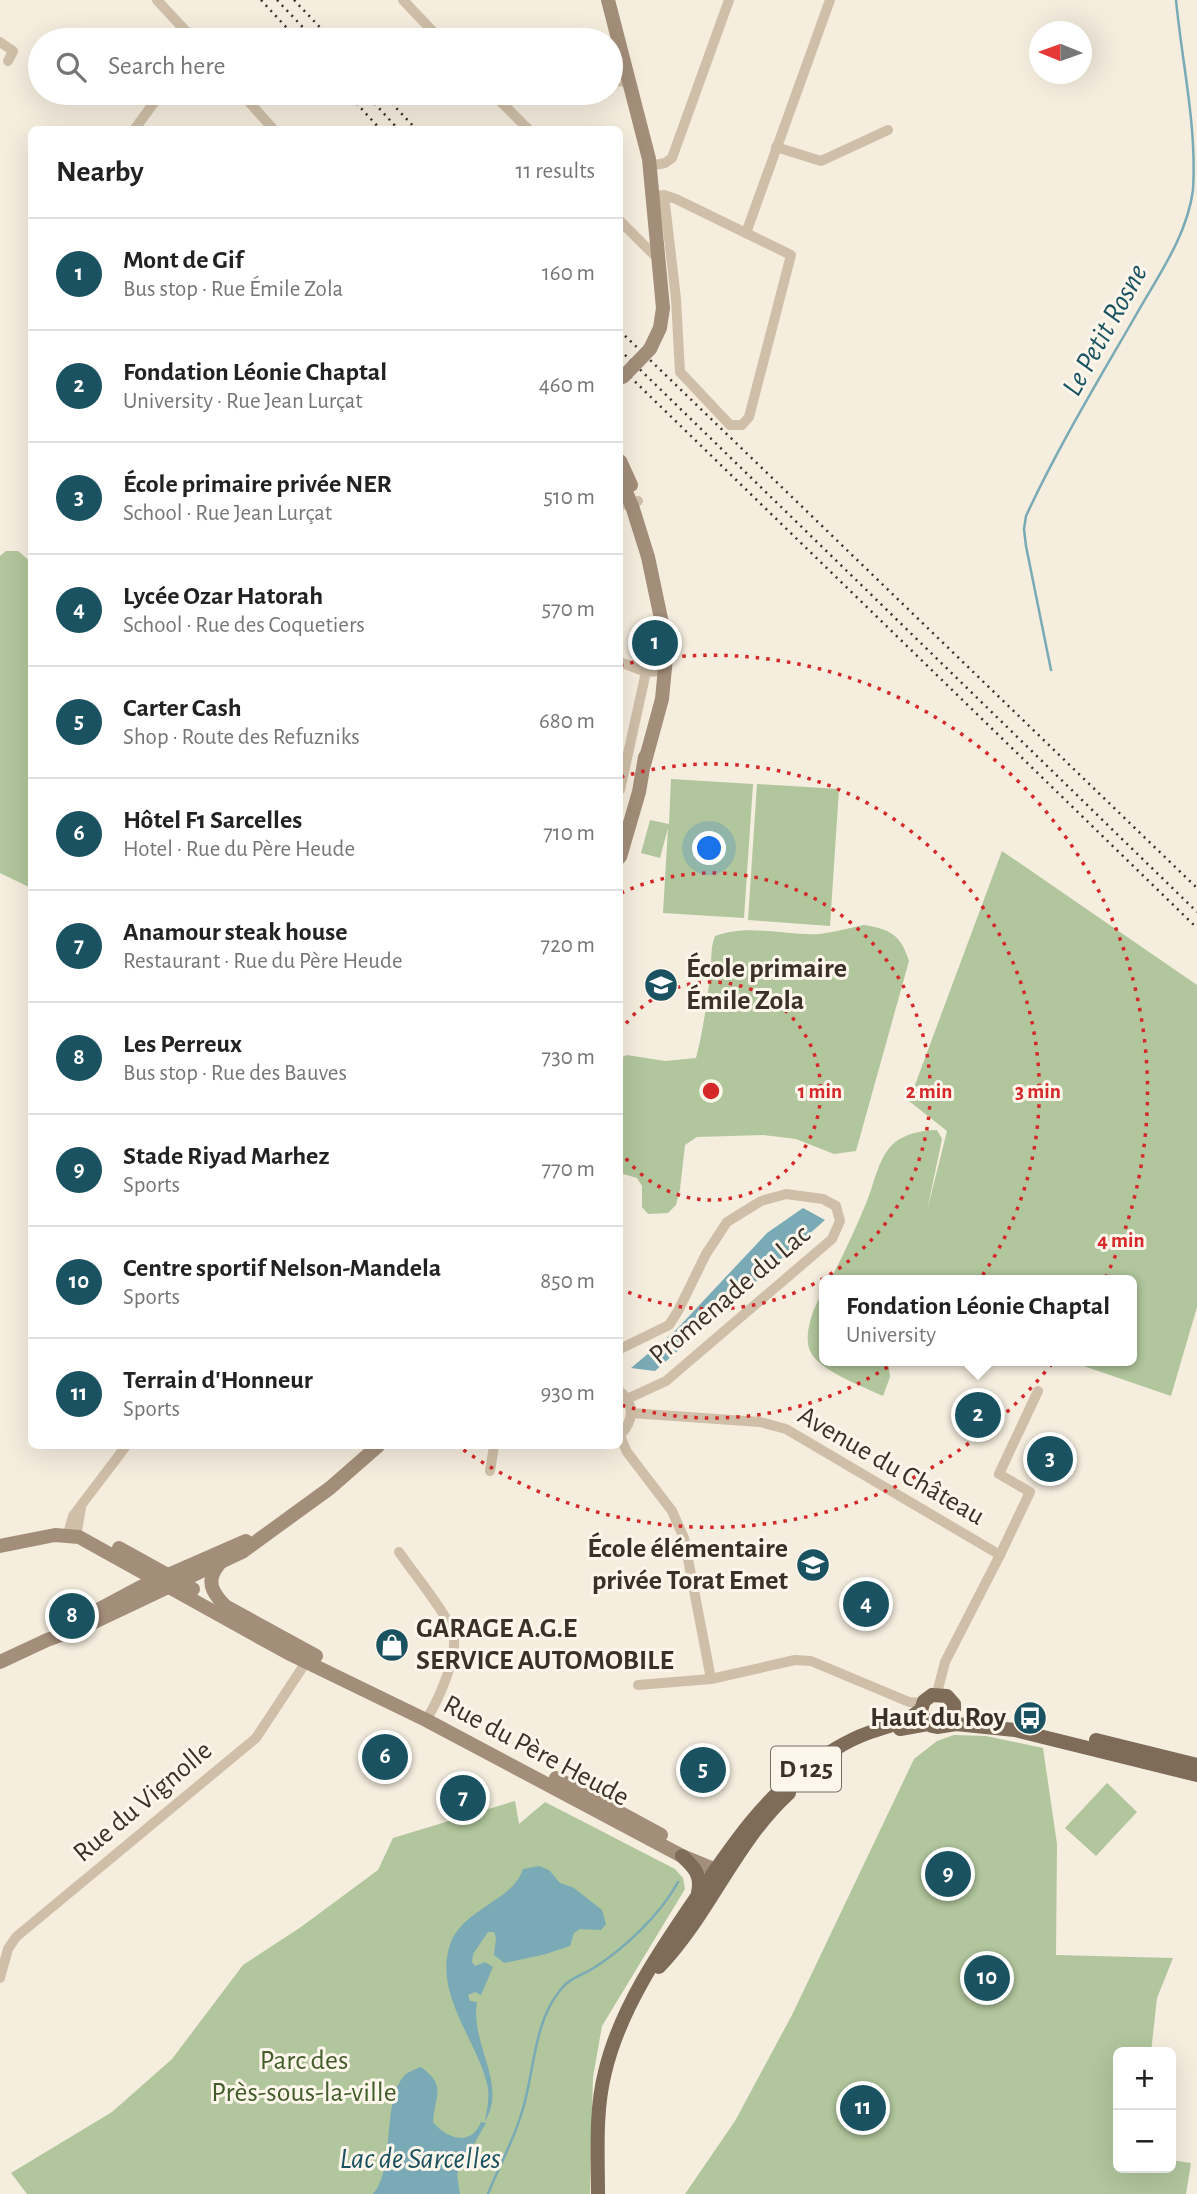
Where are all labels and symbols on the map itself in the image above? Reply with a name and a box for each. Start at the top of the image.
north arrow [1029,21,1092,84]
water label: Le Petit Rosne [1057,259,1153,401]
pin: 1 [632,617,678,669]
your location [692,831,726,865]
place label: École primaire Émile Zola [686,952,847,1015]
school or university icon: École primaire Émile Zola [642,966,680,1004]
centre of rings [699,1079,723,1103]
text: 1 min [798,1081,842,1102]
text: 2 min [906,1081,952,1102]
text: 3 min [1015,1081,1061,1102]
street label: Promenade du Lac [644,1220,816,1370]
text: 4 min [1097,1230,1145,1251]
pin: 2 [955,1389,1001,1441]
street label: Avenue du Château [793,1401,989,1531]
pin: 3 [1027,1433,1073,1485]
place label: École élémentaire privée Torat Emet [587,1532,789,1595]
school or university icon: École élémentaire privée Torat Emet [794,1546,832,1584]
pin: 4 [843,1578,889,1630]
pin: 8 [49,1590,95,1642]
place label: GARAGE A.G.E SERVICE AUTOMOBILE [416,1615,674,1675]
shop icon: GARAGE A.G.E SERVICE AUTOMOBILE [373,1626,411,1664]
street label: Rue du Père Heude [438,1690,634,1812]
bus stop icon: Haut du Roy [1011,1699,1049,1737]
place label: Haut du Roy [870,1704,1006,1732]
pin: 6 [362,1731,408,1783]
street label: Rue du Vignolle [68,1736,218,1868]
pin: 5 [680,1744,726,1796]
road number: D 125 [771,1746,841,1792]
pin: 7 [440,1772,486,1824]
pin: 9 [925,1848,971,1900]
pin: 10 [964,1952,1010,2004]
park label: Parc des Près-sous-la-ville [211,2047,397,2107]
pin: 11 [840,2082,886,2134]
water label: Lac de Sarcelles [339,2144,501,2174]

